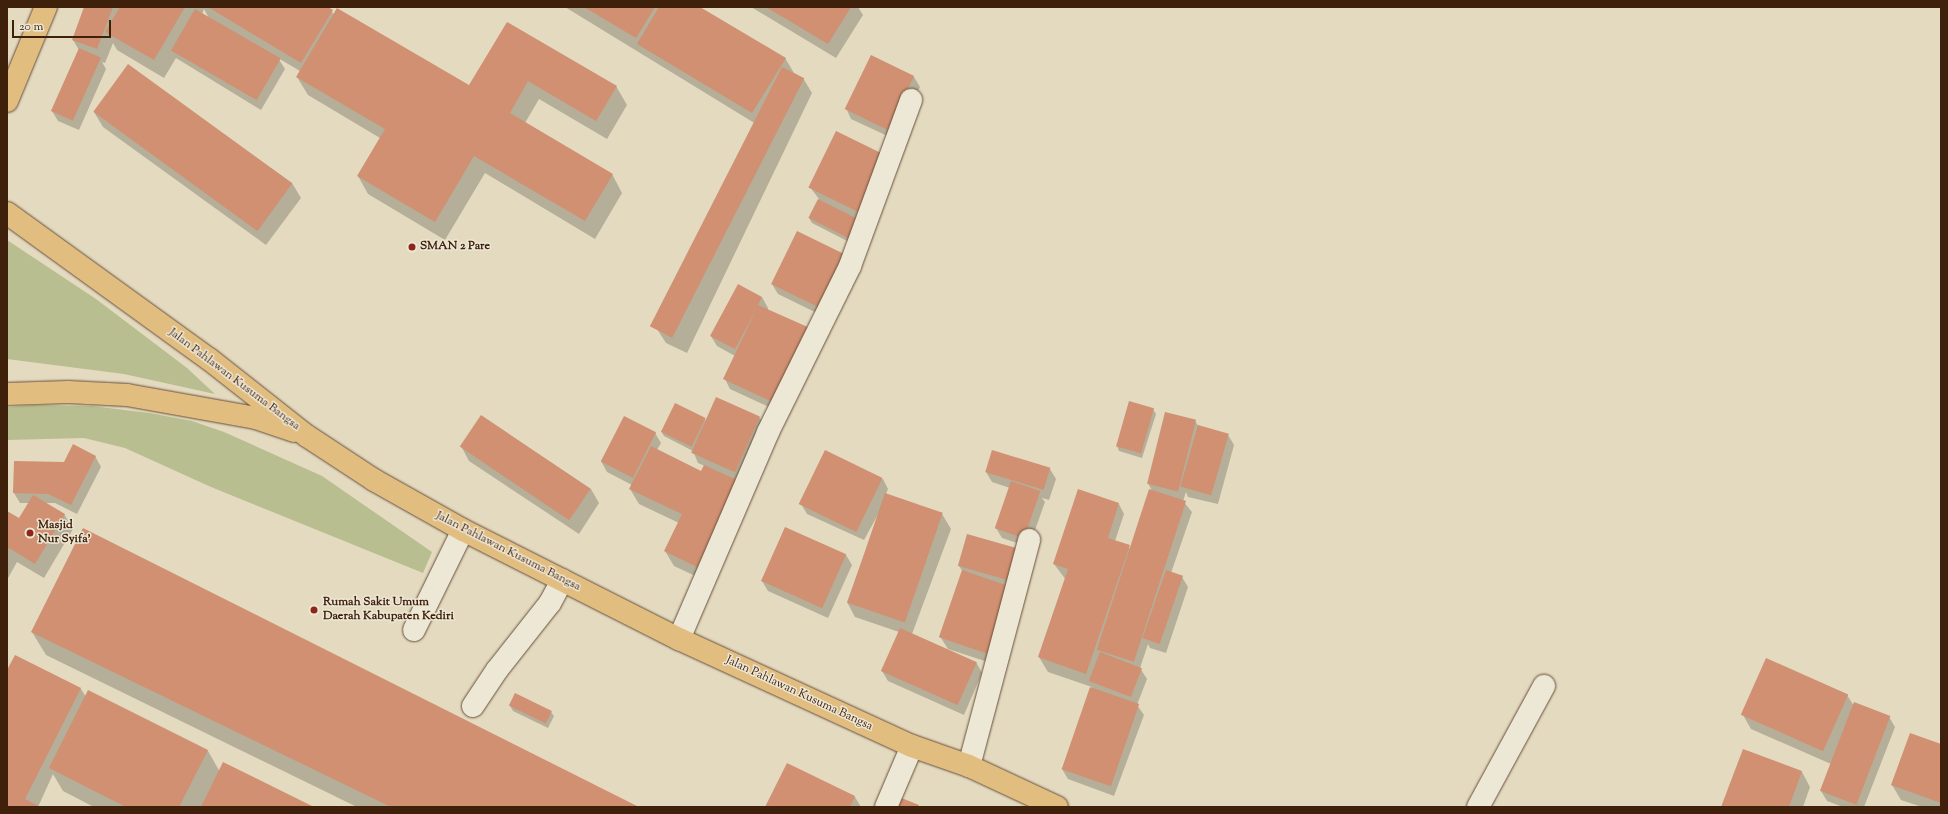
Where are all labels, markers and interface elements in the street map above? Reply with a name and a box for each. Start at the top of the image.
scale bar [14,12,113,38]
text: 20 m [19,18,43,36]
place label: SMAN 2 Pare [420,240,490,254]
marker: SMAN 2 Pare [407,242,417,252]
street label: Jalan Pahlawan Kusuma Bangsa [166,326,302,434]
street label: Jalan Pahlawan Kusuma Bangsa [433,509,583,595]
place label: Masjid Nur Syifa' [38,519,91,547]
marker: Masjid Nur Syifa' [25,528,35,538]
place label: Rumah Sakit Umum Daerah Kabupaten Kediri [323,596,454,624]
marker: Rumah Sakit Umum Daerah Kabupaten Kediri [308,604,320,616]
street label: Jalan Pahlawan Kusuma Bangsa [723,654,875,734]

